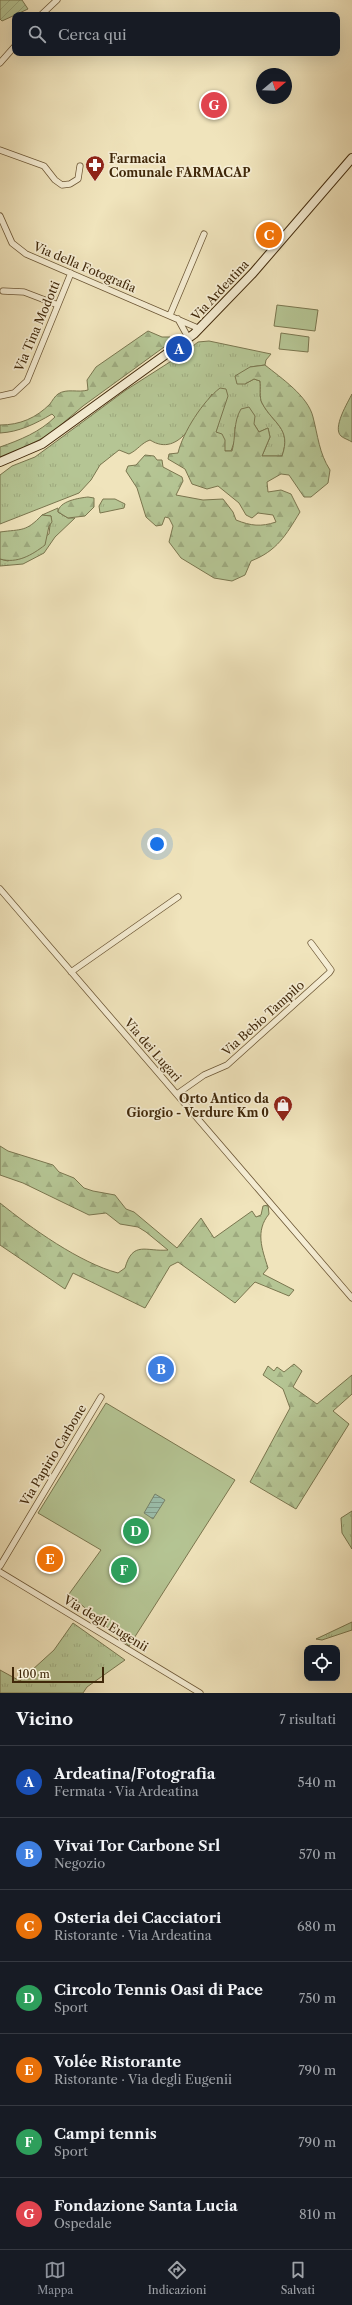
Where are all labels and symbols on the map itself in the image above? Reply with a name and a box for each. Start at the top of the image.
north arrow [256,68,292,104]
pin: G [201,90,227,120]
place label: Farmacia Comunale FARMACAP [109,151,250,180]
pharmacy icon: Farmacia Comunale FARMACAP [84,154,106,182]
pin: C [256,220,282,250]
street label: Via della Fotografia [30,238,139,296]
street label: Via Ardeatina [188,256,252,324]
street label: Via Tina Modotti [11,278,63,374]
pin: A [166,334,192,364]
your location [147,834,167,854]
street label: Via Bebio Tampilo [218,977,307,1059]
street label: Via dei Lugari [121,1014,185,1085]
place label: Orto Antico da Giorgio - Verdure Km 0 [126,1091,270,1120]
shop icon: Orto Antico da Giorgio - Verdure Km 0 [272,1094,294,1122]
pin: B [148,1354,174,1384]
street label: Via Papirio Carbone [16,1401,89,1509]
pin: D [123,1516,149,1546]
pin: E [37,1544,63,1574]
pin: F [111,1555,137,1585]
street label: Via degli Eugenii [60,1591,151,1654]
scale bar [12,1665,104,1684]

